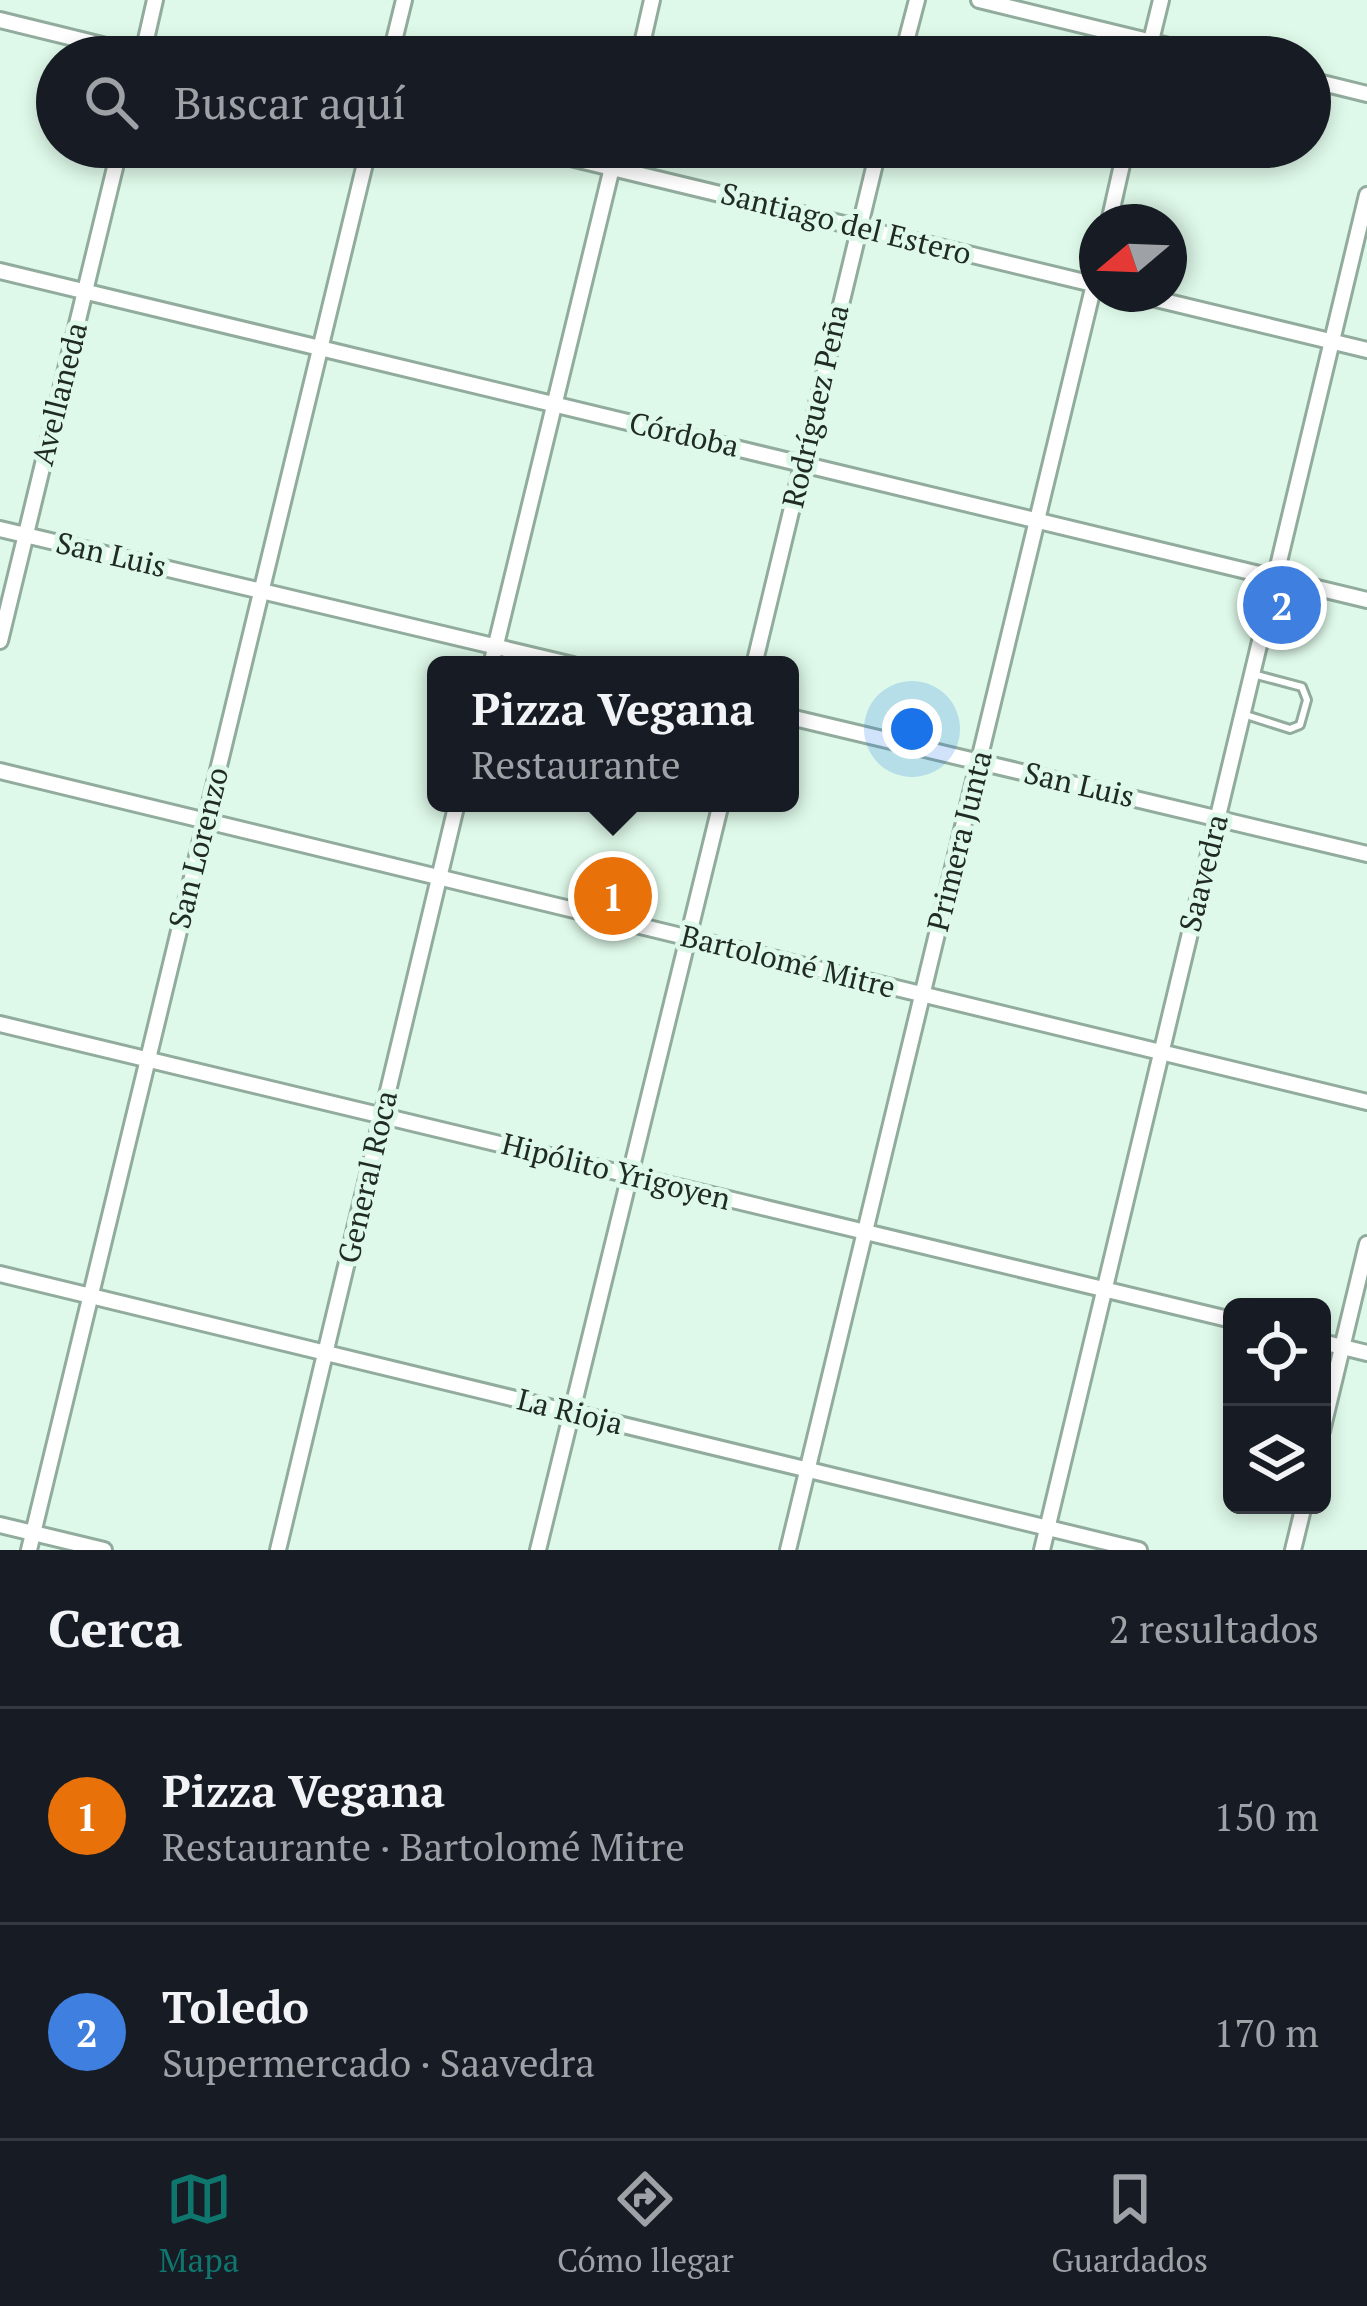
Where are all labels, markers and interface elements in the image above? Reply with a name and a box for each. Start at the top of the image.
search box [36,36,1331,168]
icon: search [78,69,144,135]
text: Buscar aquí [174,72,406,132]
street label: Santiago del Estero [717,173,976,274]
north arrow [1079,204,1187,312]
street label: Rodríguez Peña [772,300,858,511]
street label: Avellaneda [22,318,96,469]
street label: Córdoba [625,402,743,466]
street label: San Luis [52,522,170,586]
pin: 2 [1243,560,1321,650]
popup [427,656,799,812]
text: Pizza Vegana [471,678,755,738]
your location [882,699,942,759]
text: Restaurante [471,738,681,790]
street label: Primera Junta [917,746,1001,935]
street label: San Luis [1020,752,1138,816]
street label: San Lorenzo [159,763,237,933]
street label: Saavedra [1169,810,1237,936]
pin: 1 [574,851,652,941]
street label: Bartolomé Mitre [677,915,900,1007]
street label: General Roca [328,1087,406,1267]
street label: Hipólito Yrigoyen [498,1123,735,1219]
map controls [1223,1298,1331,1514]
button: locate [1223,1298,1331,1406]
street label: La Rioja [513,1379,627,1443]
button: layers [1223,1406,1331,1514]
text: Cerca [48,1594,183,1662]
text: 2 resultados [1109,1602,1319,1654]
text: Pizza Vegana [162,1760,445,1820]
text: 1 [76,1790,98,1842]
text: 150 m [1214,1790,1319,1842]
text: Restaurante · Bartolomé Mitre [162,1820,685,1872]
text: Toledo [162,1976,309,2036]
text: 2 [76,2006,98,2058]
text: 170 m [1214,2006,1319,2058]
text: Supermercado · Saavedra [162,2036,595,2088]
tab: Mapa [159,2166,239,2281]
tab: Cómo llegar [557,2166,734,2281]
tab: Guardados [1051,2166,1208,2281]

